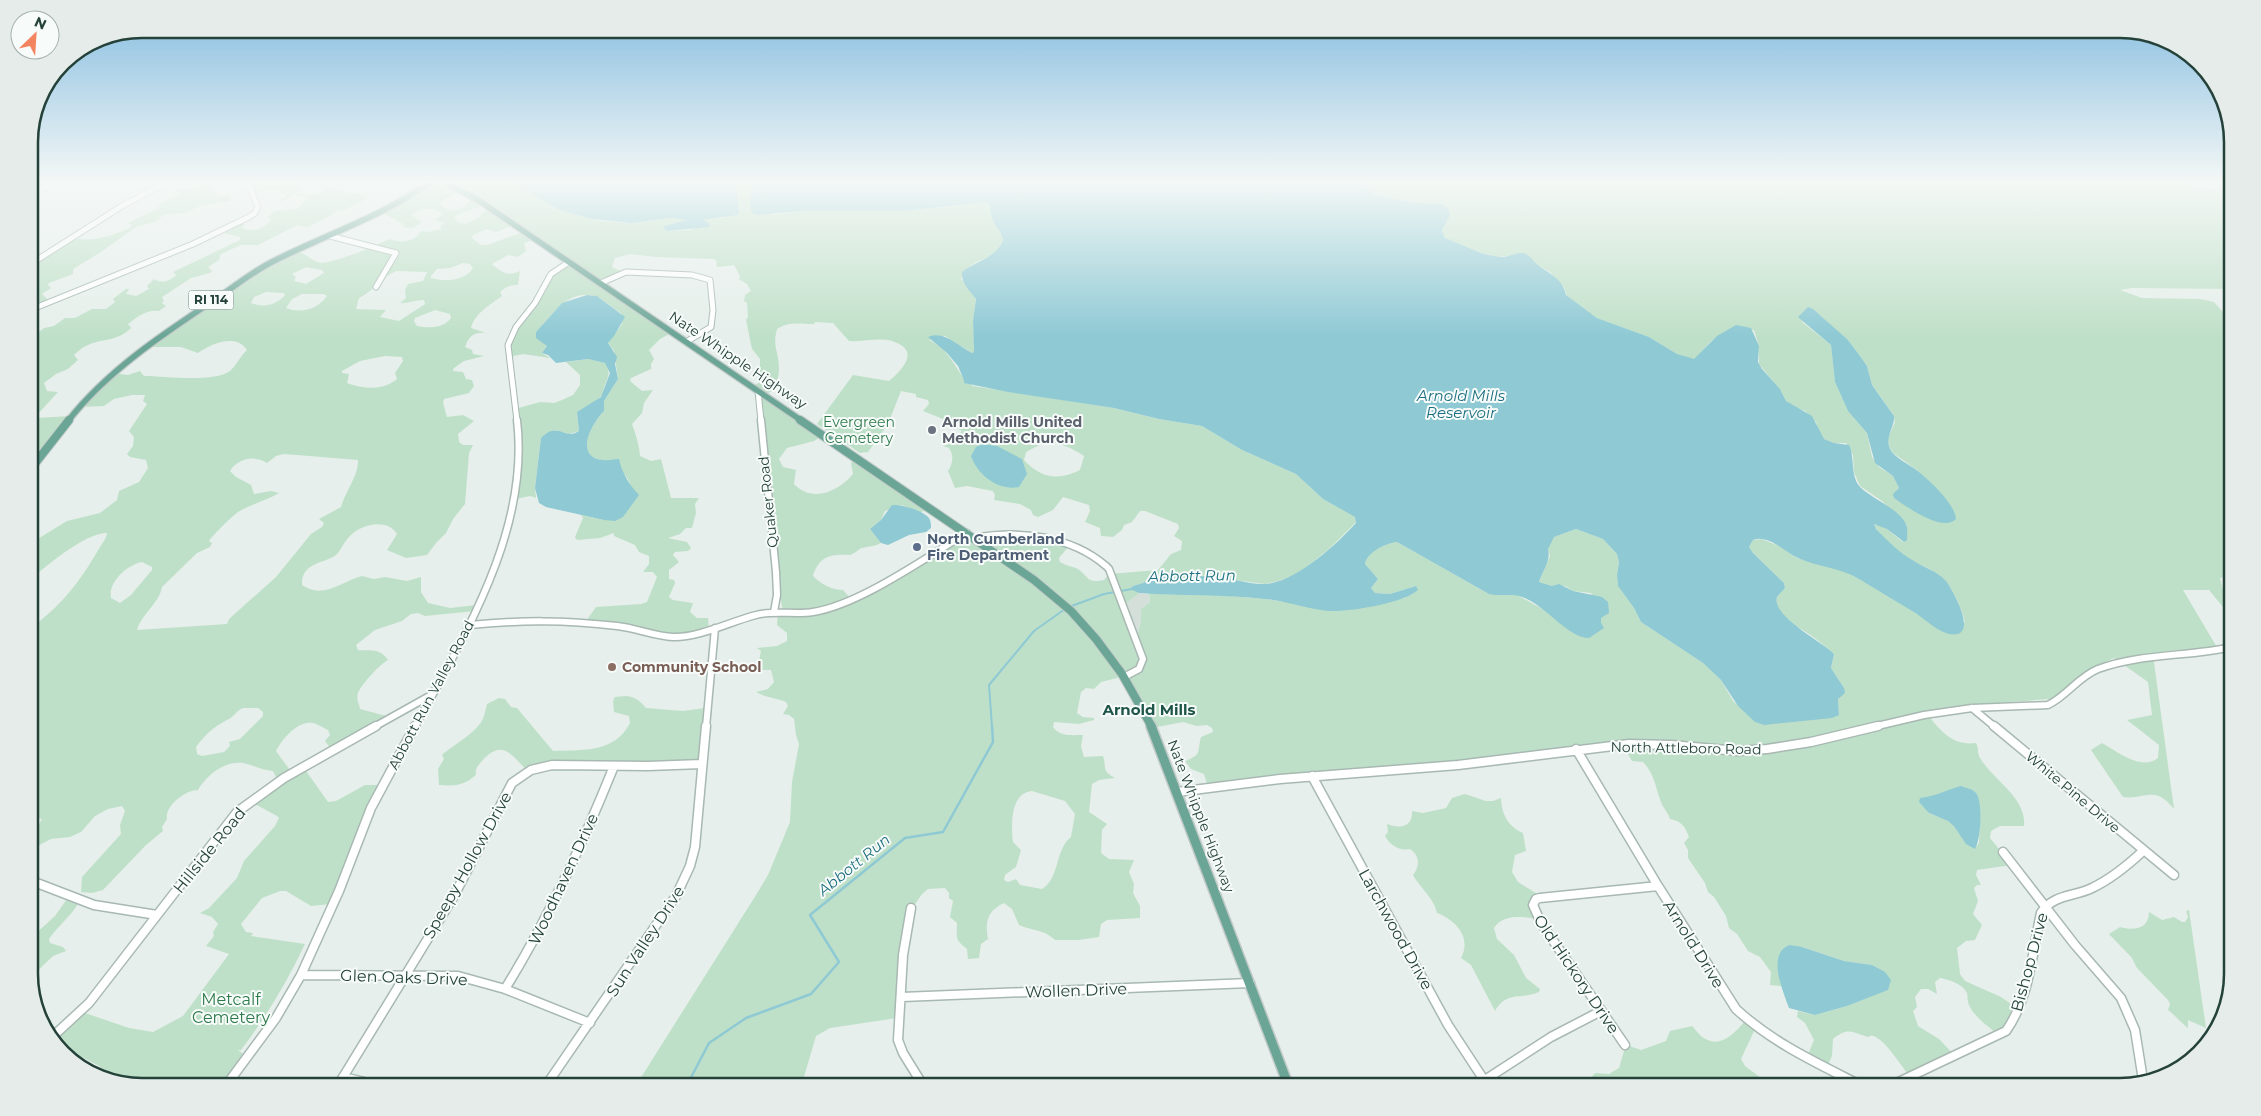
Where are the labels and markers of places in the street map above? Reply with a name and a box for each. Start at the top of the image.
place label: Arnold Mills United Methodist Church [941,413,1082,447]
marker: Arnold Mills United Methodist Church [926,424,938,436]
place label: North Cumberland Fire Department [927,530,1064,564]
marker: North Cumberland Fire Department [911,541,923,553]
place label: Community School [622,658,761,676]
marker: Community School [606,661,618,673]

